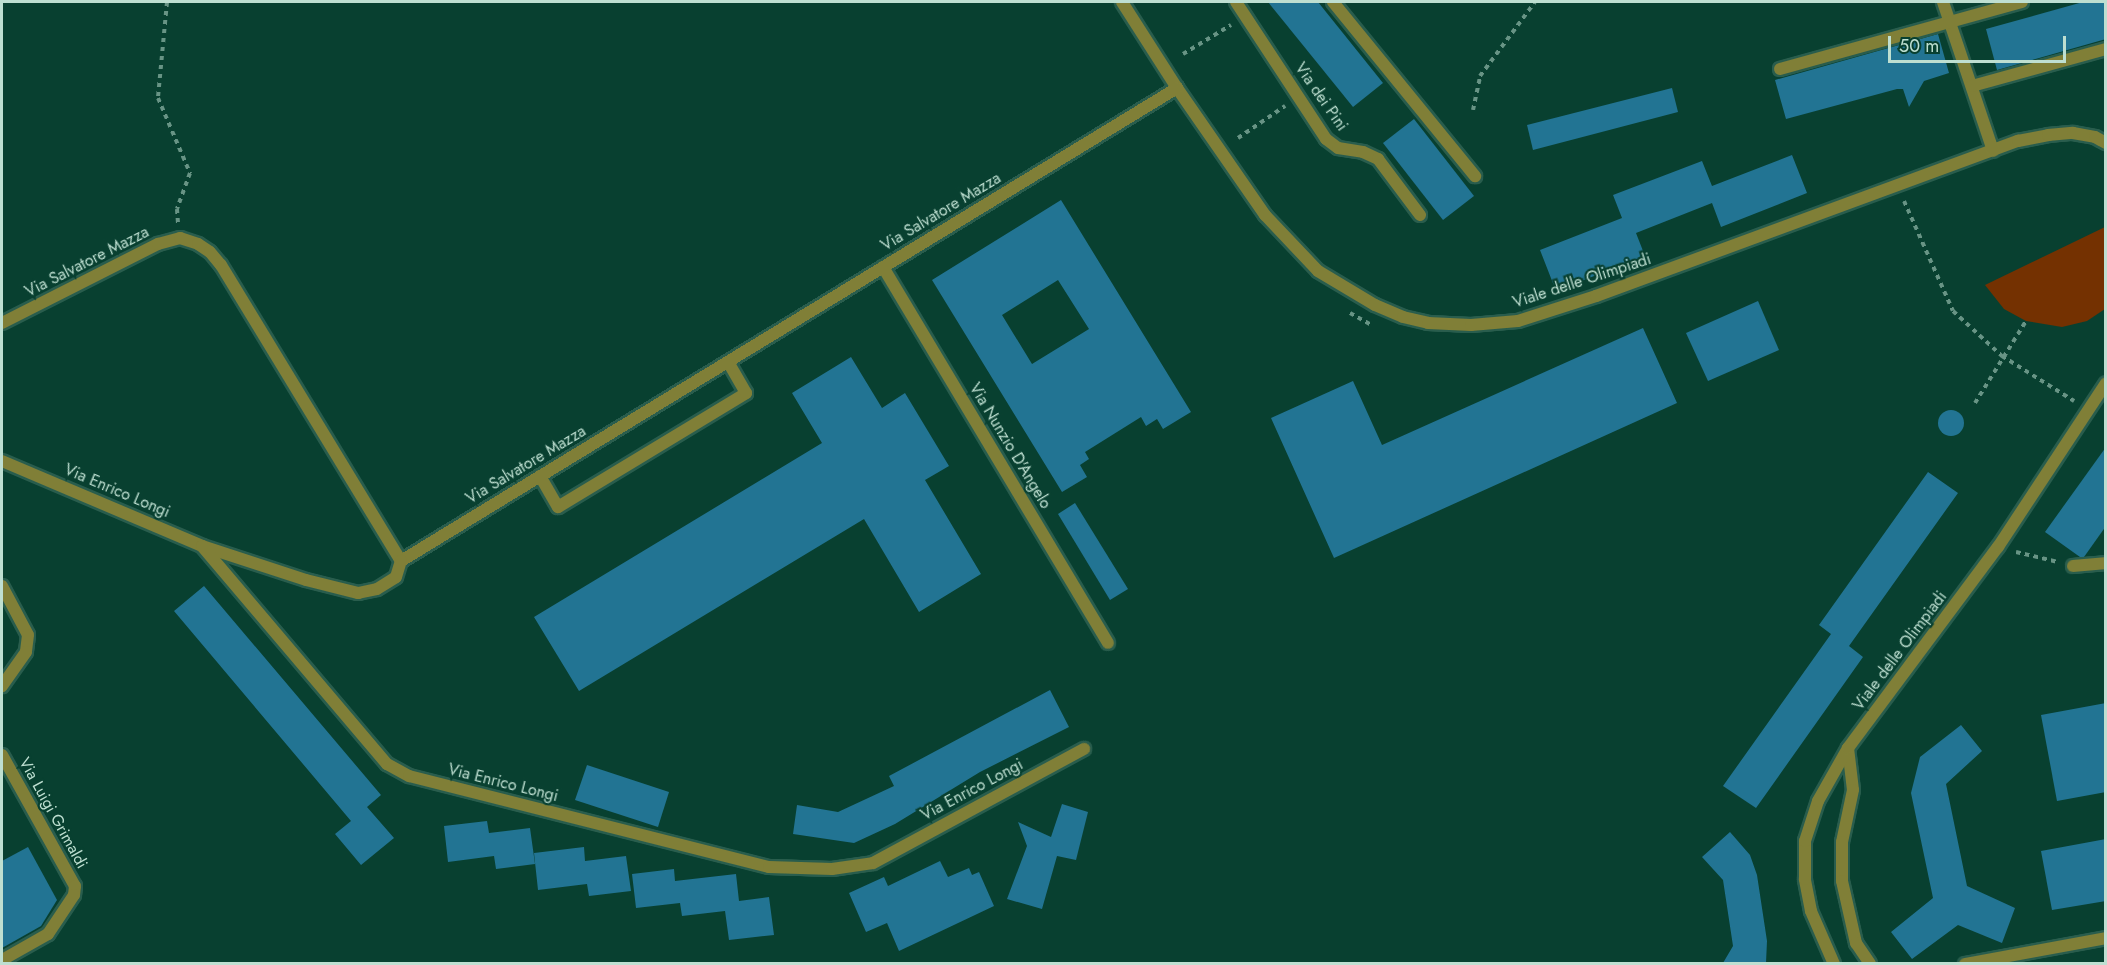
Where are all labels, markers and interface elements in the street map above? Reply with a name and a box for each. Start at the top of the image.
scale bar [1891,24,2070,62]
text: 50 m [1899,33,1939,59]
street label: Via dei Pini [1290,59,1352,135]
street label: Via Salvatore Mazza [878,169,1004,255]
street label: Via Salvatore Mazza [22,222,152,302]
street label: Viale delle Olimpiadi [1511,250,1653,312]
street label: Via Nunzio D'Angelo [965,380,1055,512]
street label: Via Salvatore Mazza [463,422,589,508]
street label: Via Enrico Longi [61,460,173,522]
street label: Viale delle Olimpiadi [1849,588,1951,714]
street label: Via Luigi Grimaldi [15,754,91,872]
street label: Via Enrico Longi [918,755,1026,825]
street label: Via Enrico Longi [446,760,560,806]

